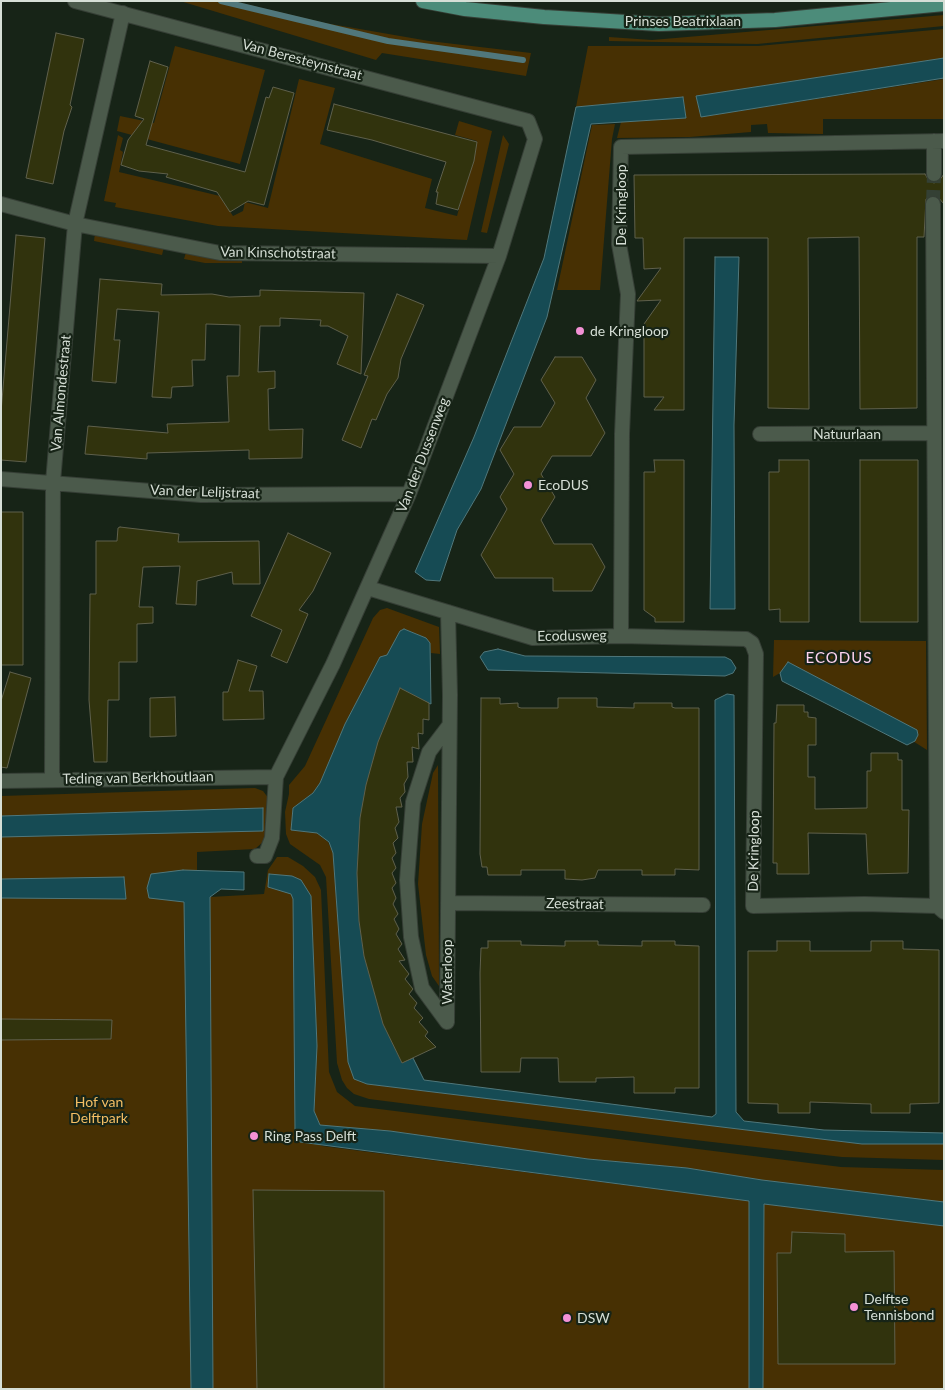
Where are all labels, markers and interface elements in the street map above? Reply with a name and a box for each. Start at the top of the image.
street label: Prinses Beatrixlaan [625,13,741,29]
street label: Van Beresteynstraat [240,36,364,84]
street label: De Kringloop [613,164,629,246]
street label: Van Kinschotstraat [220,244,336,262]
place label: de Kringloop [590,323,669,339]
marker: de Kringloop [574,325,586,337]
street label: Van Almondestraat [48,334,74,452]
street label: Van der Dussenweg [393,395,453,515]
street label: Natuurlaan [813,426,881,442]
place label: EcoDUS [538,477,589,493]
marker: EcoDUS [522,479,534,491]
street label: Van der Lelijstraat [150,482,260,502]
street label: Ecodusweg [537,627,607,645]
district label: ECODUS [805,649,873,667]
street label: Teding van Berkhoutlaan [62,768,214,788]
street label: De Kringloop [745,810,763,892]
street label: Zeestraat [546,895,604,913]
street label: Waterloop [439,939,455,1005]
park label: Hof van Delftpark [70,1094,128,1126]
place label: Ring Pass Delft [264,1128,356,1144]
marker: Ring Pass Delft [248,1130,260,1142]
place label: Delftse Tennisbond [864,1291,934,1324]
marker: Delftse Tennisbond [848,1301,860,1313]
place label: DSW [577,1310,610,1326]
marker: DSW [561,1312,573,1324]

